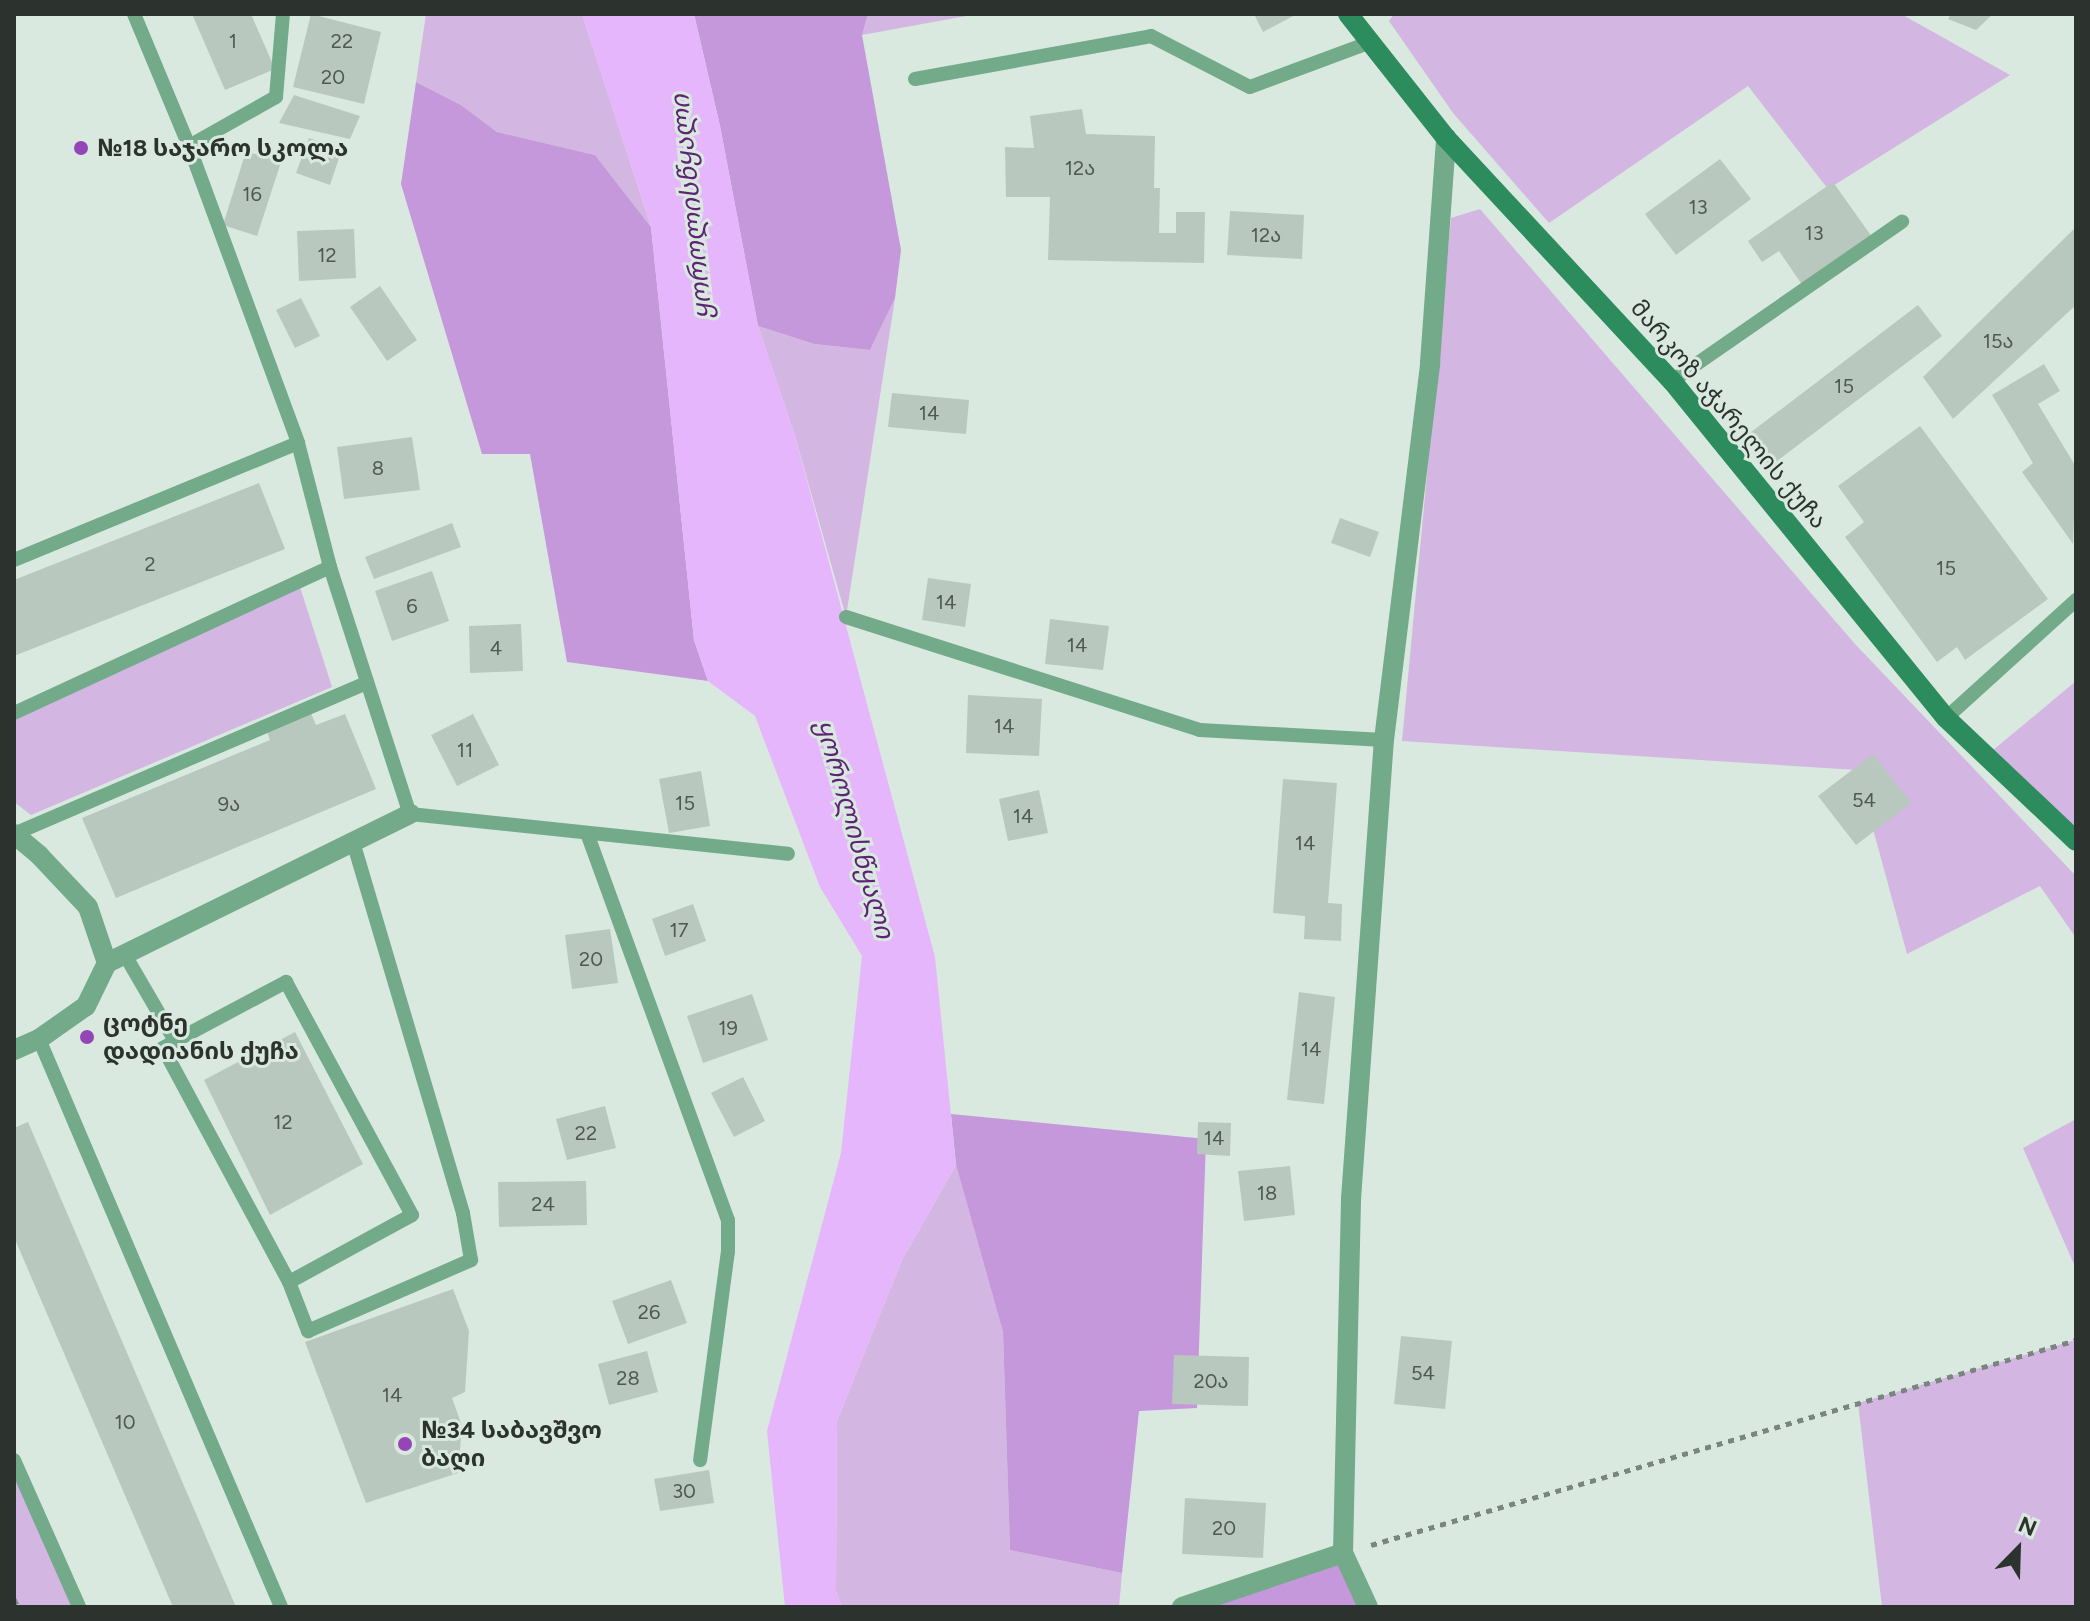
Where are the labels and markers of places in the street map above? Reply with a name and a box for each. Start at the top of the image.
place label: №18 საჯარო სკოლა [97,134,348,162]
marker: №18 საჯარო სკოლა [72,139,90,157]
place label: ცოტნე დადიანის ქუჩა [103,1009,299,1065]
marker: ცოტნე დადიანის ქუჩა [78,1028,96,1046]
place label: №34 საბავშვო ბაღი [421,1416,602,1472]
marker: №34 საბავშვო ბაღი [396,1435,414,1453]

